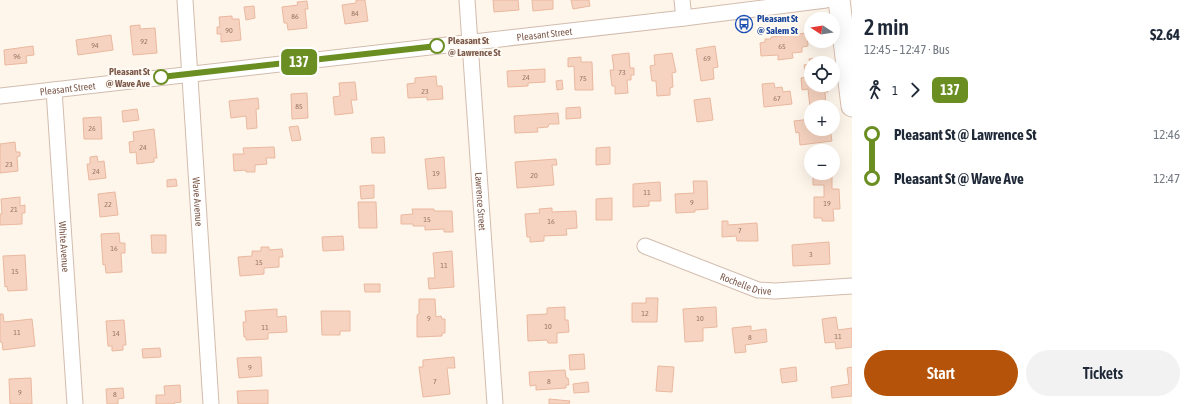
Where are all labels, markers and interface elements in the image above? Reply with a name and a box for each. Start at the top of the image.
house number: 84 [351,9,359,18]
house number: 86 [291,12,299,21]
north arrow [804,12,840,48]
map controls [804,12,840,180]
place label: Pleasant St @ Salem St [757,13,798,36]
bus stop icon: Pleasant St @ Salem St [734,14,754,34]
text: 2 min [864,14,909,40]
street label: Pleasant Street [516,25,573,43]
house number: 90 [225,26,233,35]
text: $2.64 [1150,26,1180,43]
place label: Pleasant St @ Lawrence St [448,35,501,58]
house number: 92 [140,37,148,46]
marker: Pleasant St @ Lawrence St [429,38,445,54]
house number: 94 [91,41,99,50]
house number: 65 [778,42,786,51]
text: 12:45 – 12:47 · Bus [864,42,950,57]
line badge: 137 [276,49,322,75]
house number: 96 [13,52,21,61]
text: 137 [289,54,309,70]
house number: 69 [703,54,711,63]
button: locate [804,56,840,92]
place label: Pleasant St @ Wave Ave [106,66,150,89]
house number: 73 [618,68,626,77]
marker: Pleasant St @ Wave Ave [153,69,169,85]
house number: 24 [522,73,530,82]
house number: 75 [579,74,587,83]
icon: walk [864,79,886,101]
icon: forward [904,79,926,101]
street label: Pleasant Street [39,80,96,97]
text: 137 [940,82,960,98]
text: 1 [892,83,898,98]
house number: 23 [421,87,429,96]
house number: 67 [773,94,781,103]
button: + [804,100,840,136]
house number: 85 [295,102,303,111]
house number: 26 [88,124,96,133]
text: Pleasant St @ Lawrence St [894,126,1037,143]
text: 12:46 [1153,127,1180,142]
house number: 24 [139,143,147,152]
button: − [804,144,840,180]
house number: 23 [5,160,13,169]
house number: 24 [92,167,100,176]
house number: 19 [432,169,440,178]
text: Pleasant St @ Wave Ave [894,170,1024,187]
house number: 20 [530,171,538,180]
text: 12:47 [1153,171,1180,186]
street label: Lawrence Street [473,172,488,231]
street label: Wave Avenue [191,177,205,227]
house number: 11 [643,188,651,197]
house number: 9 [690,198,694,207]
house number: 19 [823,199,831,208]
house number: 22 [104,200,112,209]
house number: 21 [10,205,18,214]
house number: 15 [423,215,431,224]
house number: 16 [547,217,555,226]
street label: White Avenue [57,221,72,273]
house number: 7 [738,226,742,235]
house number: 16 [110,244,118,253]
house number: 3 [809,250,813,259]
house number: 15 [255,258,263,267]
house number: 11 [440,261,448,270]
house number: 15 [11,267,19,276]
street label: Rochelle Drive [719,270,772,296]
house number: 12 [641,309,649,318]
house number: 9 [427,314,431,323]
house number: 10 [696,314,704,323]
house number: 10 [544,322,552,331]
house number: 11 [261,323,269,332]
house number: 11 [13,328,21,337]
house number: 14 [112,329,120,338]
house number: 11 [834,332,842,341]
house number: 8 [748,333,752,342]
button: Start [864,350,1018,396]
button: Tickets [1026,350,1180,396]
house number: 9 [248,363,252,372]
house number: 7 [433,377,437,386]
house number: 8 [547,377,551,386]
house number: 9 [18,388,22,397]
house number: 8 [113,390,117,399]

